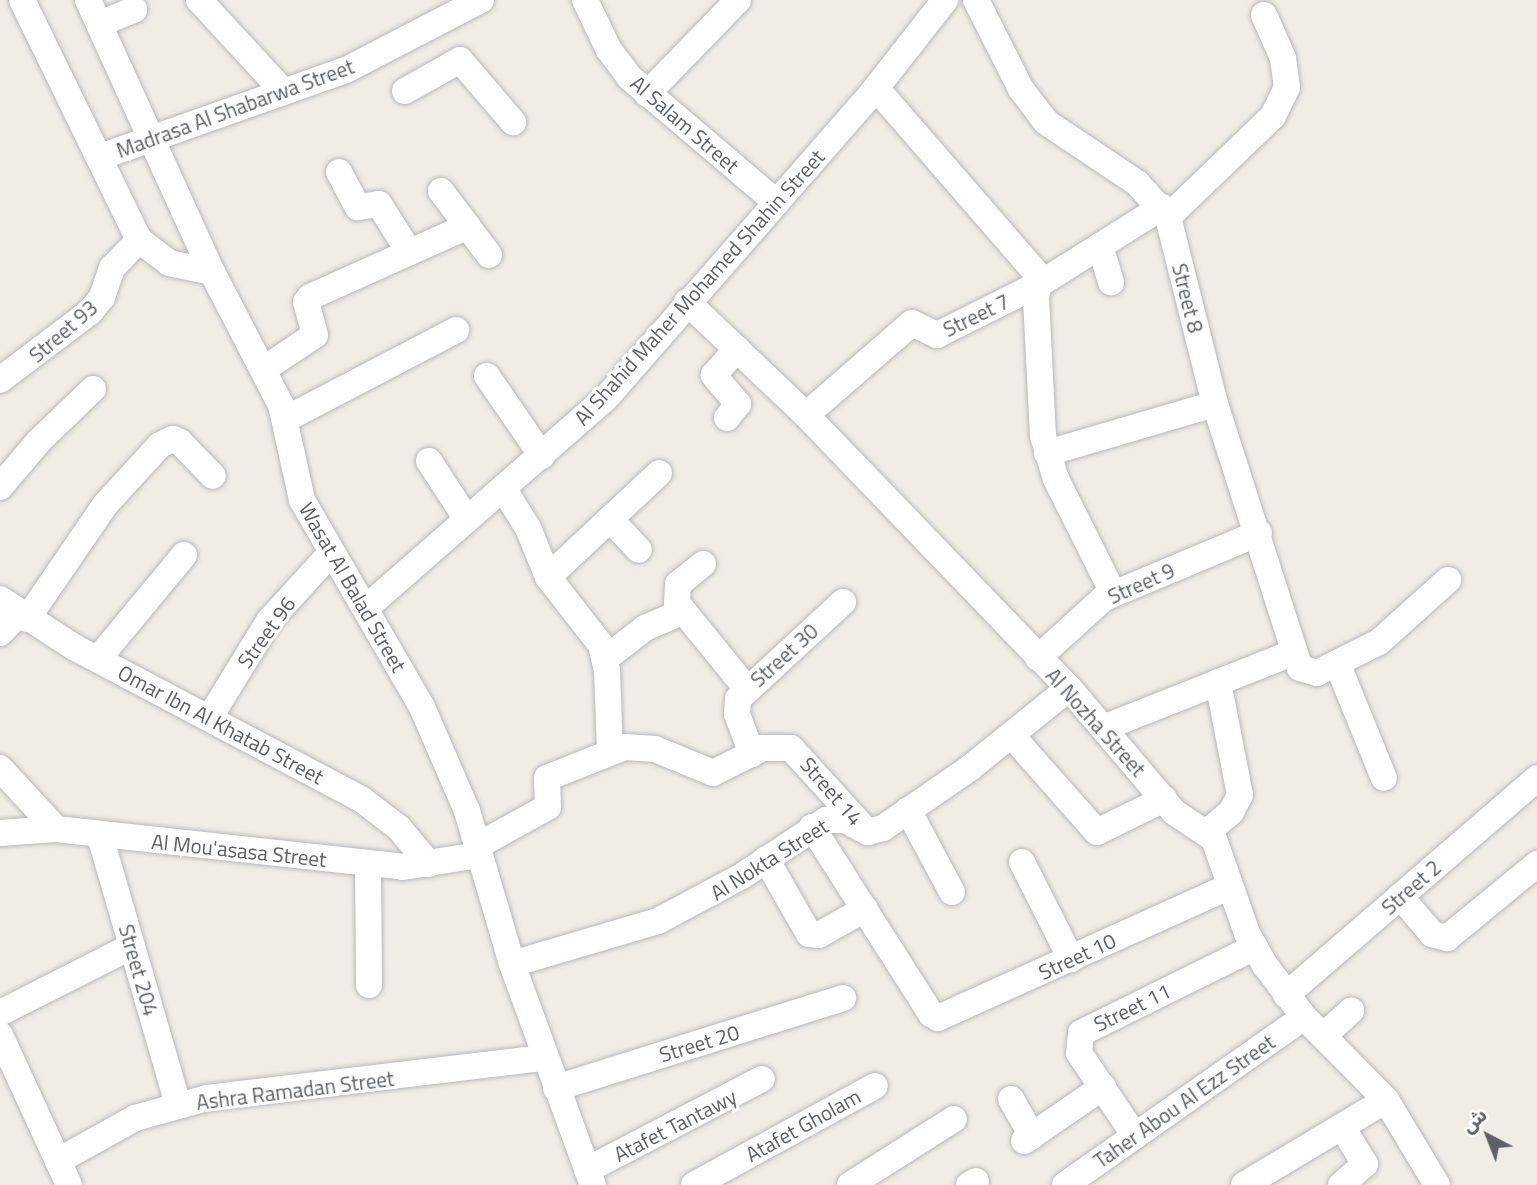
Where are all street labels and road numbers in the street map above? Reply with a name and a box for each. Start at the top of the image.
street label: Madrasa Al Shabarwa Street [113,53,357,163]
street label: Al Salam Street [626,70,744,178]
street label: Al Shahid Maher Mohamed Shahin Street [568,144,830,430]
street label: Street 8 [1167,261,1209,335]
street label: Street 7 [939,288,1013,342]
street label: Street 93 [24,295,102,367]
street label: Wasat Al Balad Street [294,498,412,676]
street label: Street 9 [1104,557,1178,609]
street label: Street 96 [232,591,300,673]
street label: Street 30 [745,618,823,692]
street label: Omar Ibn Al Khatab Street [114,659,328,789]
street label: Al Nozha Street [1041,663,1151,781]
street label: Street 14 [796,752,868,830]
street label: Al Nokta Street [706,813,832,905]
street label: Al Mou'asasa Street [150,828,328,872]
street label: Street 2 [1376,854,1446,920]
street label: Street 204 [114,921,164,1019]
street label: Street 10 [1034,927,1120,985]
street label: Street 11 [1090,978,1174,1036]
street label: Street 20 [656,1019,742,1067]
street label: Taher Abou Al Ezz Street [1089,1029,1279,1173]
street label: Ashra Ramadan Street [195,1065,395,1115]
street label: Atafet Tantawy [609,1083,741,1167]
street label: Atafet Gholam [741,1083,865,1167]

